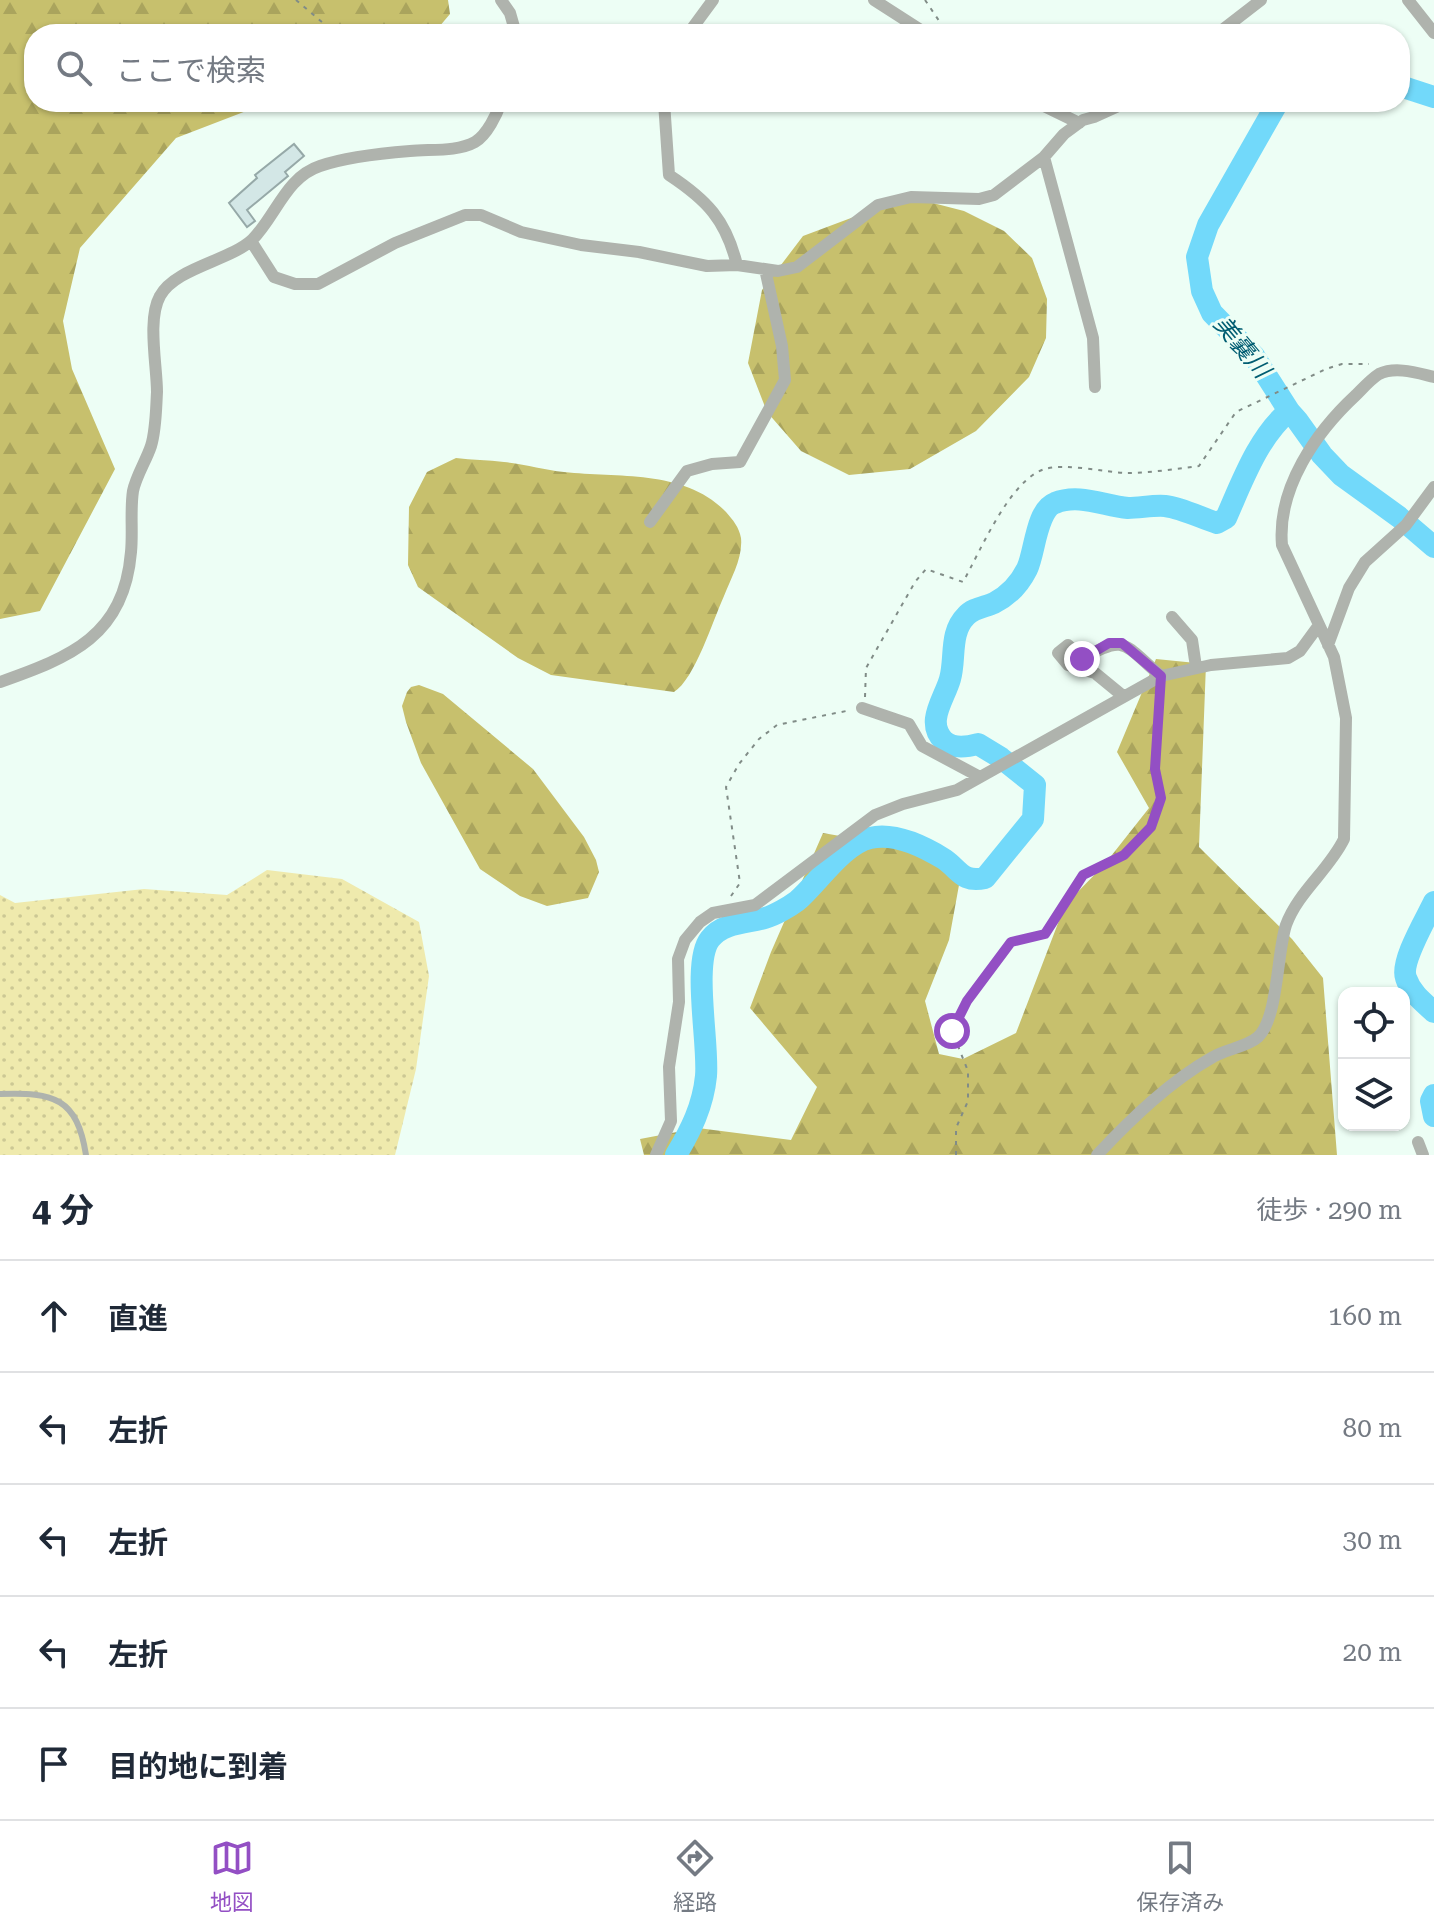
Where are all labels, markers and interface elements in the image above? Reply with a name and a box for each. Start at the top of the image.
search box [24,24,1410,112]
icon: search [52,46,96,90]
text: ここで検索 [116,53,266,88]
water label: 美嚢川 [1208,310,1278,386]
route end [1064,641,1100,677]
map controls [1338,987,1410,1131]
button: locate [1338,987,1410,1059]
route start [934,1013,970,1049]
button: layers [1338,1059,1410,1131]
text: 4 分 [32,1190,94,1230]
text: 徒歩 · 290 m [1256,1195,1402,1225]
icon: ahead [32,1294,76,1338]
text: 直進 [108,1301,168,1336]
text: 160 m [1328,1301,1402,1331]
icon: left [32,1406,76,1450]
text: 左折 [108,1413,168,1448]
text: 80 m [1343,1413,1402,1443]
icon: left [32,1518,76,1562]
text: 左折 [108,1525,168,1560]
text: 30 m [1343,1525,1402,1555]
icon: left [32,1630,76,1674]
text: 左折 [108,1637,168,1672]
text: 20 m [1343,1637,1402,1667]
icon: arrive [32,1742,76,1786]
text: 目的地に到着 [108,1749,288,1784]
tab: 地図 [210,1836,254,1916]
tab: 経路 [673,1836,717,1916]
tab: 保存済み [1136,1836,1224,1916]

